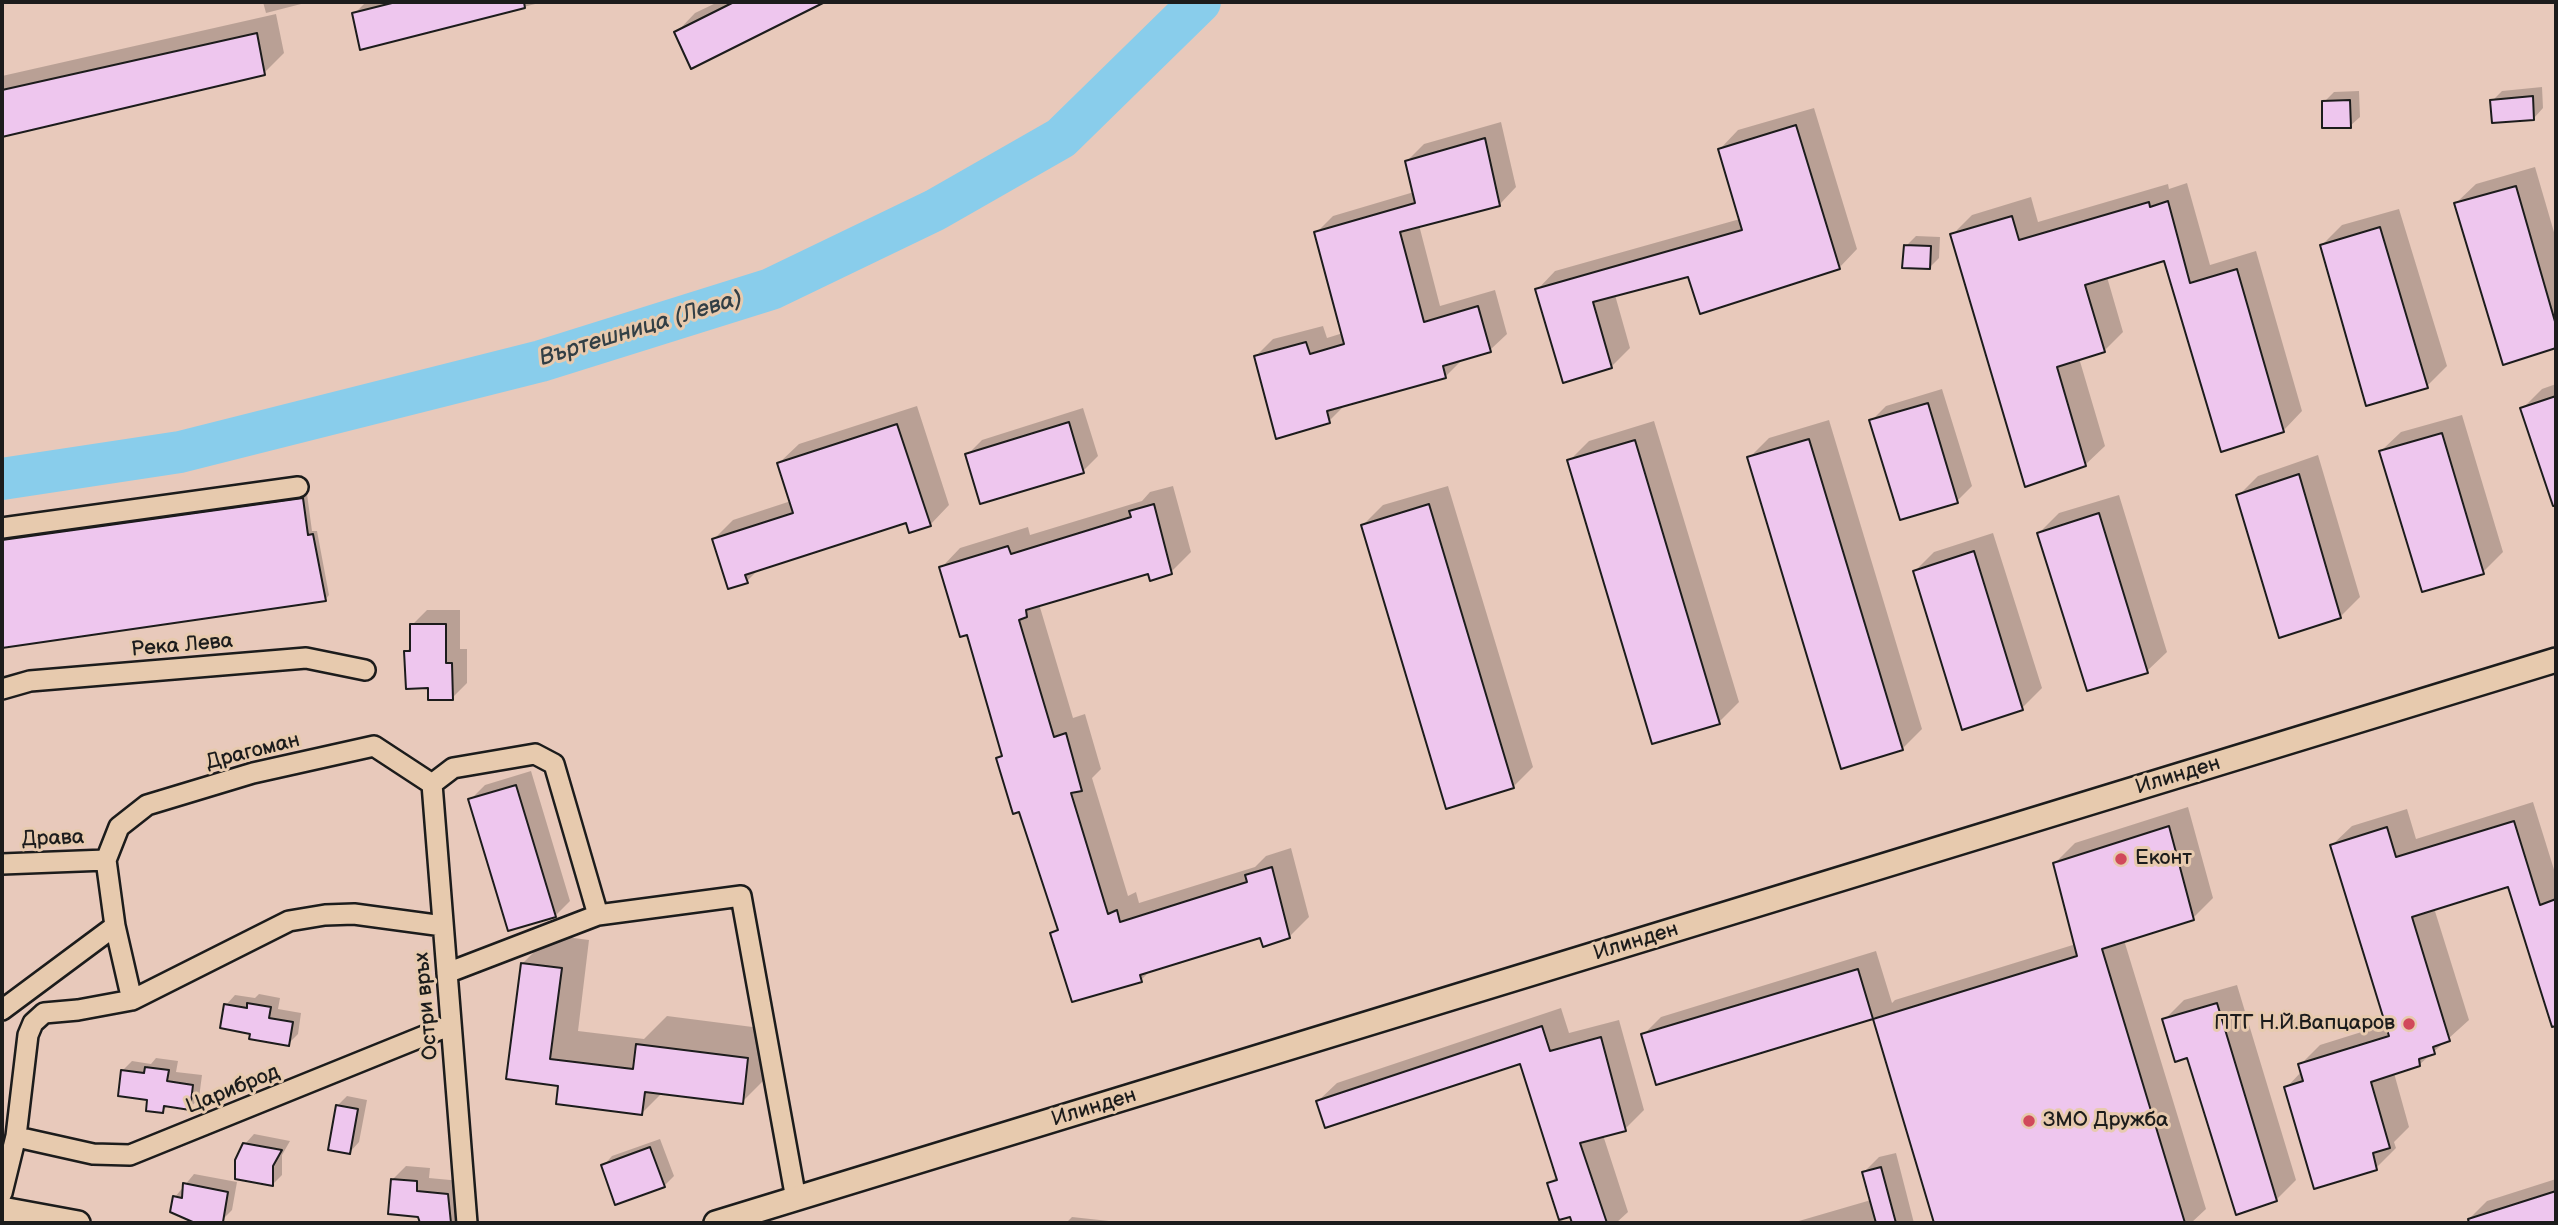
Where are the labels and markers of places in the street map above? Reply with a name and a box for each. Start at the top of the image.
place label: Еконт [2135,846,2192,872]
marker: Еконт [2113,851,2129,867]
place label: ПТГ Н.Й.Вапцаров [2214,1011,2395,1037]
marker: ПТГ Н.Й.Вапцаров [2401,1016,2417,1032]
place label: ЗМО Дружба [2043,1108,2168,1134]
marker: ЗМО Дружба [2021,1113,2037,1129]

